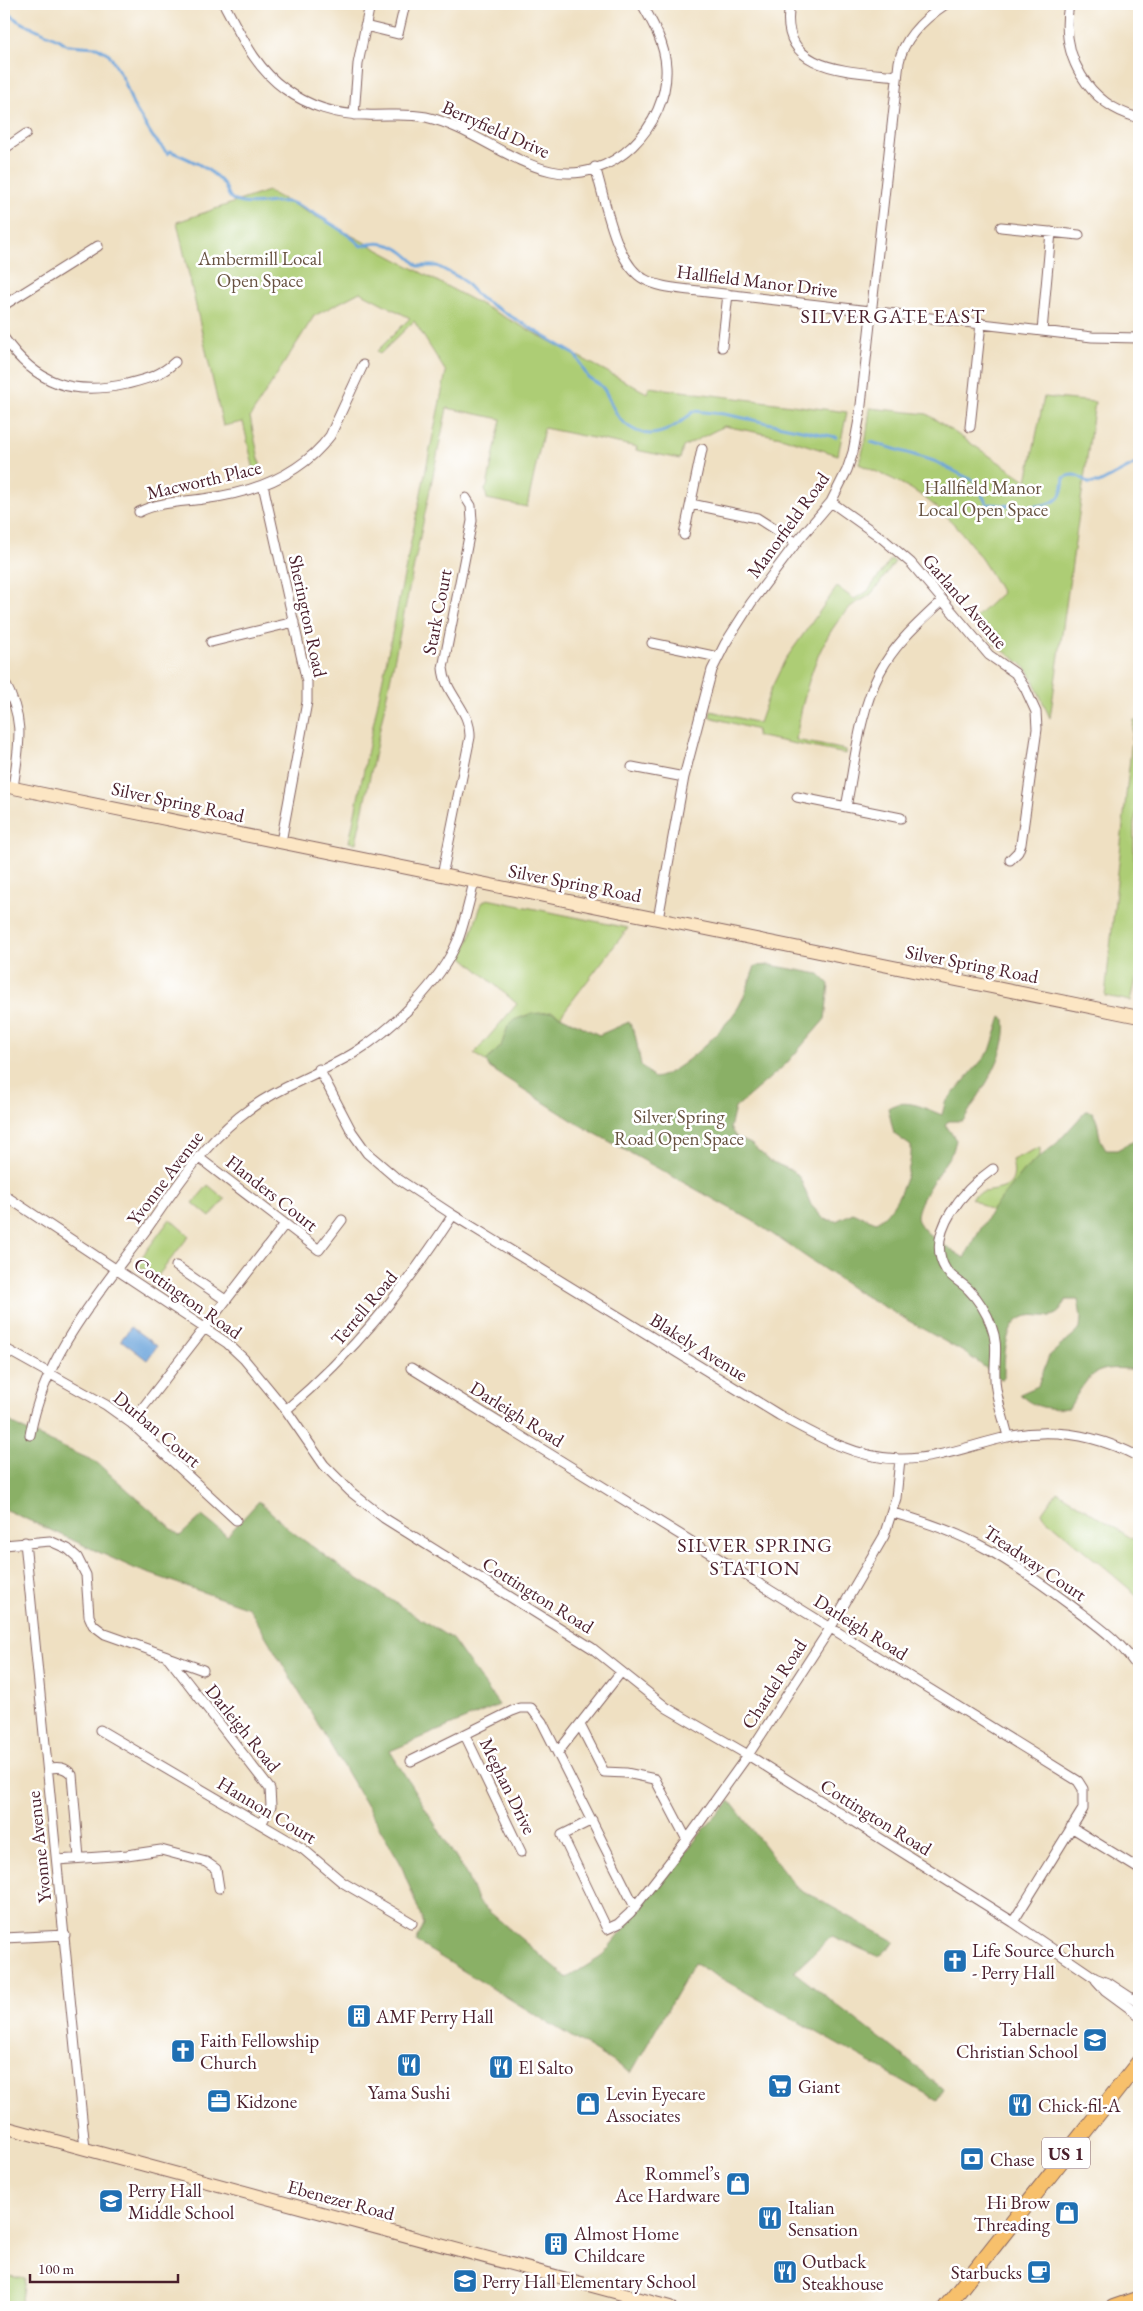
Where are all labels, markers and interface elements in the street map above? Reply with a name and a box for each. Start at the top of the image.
street label: Berryfield Drive [438,94,554,164]
park label: Ambermill Local Open Space [197,246,322,293]
street label: Hallfield Manor Drive [675,259,839,303]
district label: SILVERGATE EAST [801,303,985,329]
street label: Macworth Place [144,455,264,505]
street label: Manorfield Road [741,467,835,583]
park label: Hallfield Manor Local Open Space [918,475,1048,522]
street label: Garland Avenue [917,548,1013,654]
street label: Sherington Road [283,553,333,680]
street label: Stark Court [416,567,458,657]
street label: Silver Spring Road [109,776,247,828]
street label: Silver Spring Road [506,858,644,908]
street label: Silver Spring Road [903,939,1041,989]
park label: Silver Spring Road Open Space [614,1104,744,1151]
street label: Yvonne Avenue [121,1126,209,1230]
street label: Flanders Court [221,1149,323,1237]
street label: Cottington Road [129,1251,247,1345]
street label: Terrell Road [325,1265,403,1351]
street label: Blakely Avenue [645,1307,753,1387]
street label: Darleigh Road [465,1375,569,1453]
street label: Durban Court [108,1385,206,1473]
street label: Treadway Court [979,1519,1091,1607]
district label: SILVER SPRING STATION [677,1532,833,1581]
street label: Cottington Road [478,1551,599,1639]
street label: Darleigh Road [809,1588,913,1666]
street label: Chardel Road [736,1634,813,1734]
street label: Darleigh Road [200,1679,286,1778]
street label: Meghan Drive [474,1734,542,1838]
street label: Hannon Court [213,1771,321,1849]
street label: Cottington Road [816,1773,937,1861]
street label: Yvonne Avenue [21,1790,57,1904]
place label: Life Source Church - Perry Hall [972,1938,1115,1985]
church icon: Life Source Church - Perry Hall [942,1948,968,1974]
building icon: AMF Perry Hall [346,2003,372,2029]
place label: AMF Perry Hall [375,2004,494,2029]
place label: Tabernacle Christian School [956,2017,1078,2064]
school or university icon: Tabernacle Christian School [1082,2027,1108,2053]
place label: Faith Fellowship Church [200,2028,319,2075]
church icon: Faith Fellowship Church [170,2038,196,2064]
restaurant icon: Yama Sushi [396,2052,422,2078]
restaurant icon: El Salto [488,2054,514,2080]
place label: El Salto [518,2055,573,2080]
supermarket icon: Giant [767,2073,793,2099]
place label: Giant [798,2074,840,2099]
place label: Yama Sushi [368,2080,450,2105]
place label: Levin Eyecare Associates [605,2081,705,2128]
office icon: Kidzone [206,2088,232,2114]
place label: Kidzone [236,2089,297,2114]
shop icon: Levin Eyecare Associates [575,2091,601,2117]
restaurant icon: Chick-fil-A [1007,2092,1033,2118]
place label: Chick-fil-A [1038,2093,1121,2118]
road number: US 1 [1042,2138,1090,2168]
bank icon: Chase [959,2146,985,2172]
place label: Chase [990,2147,1034,2172]
place label: Rommel’s Ace Hardware [614,2161,720,2208]
shop icon: Rommel’s Ace Hardware [725,2171,751,2197]
street label: Ebenezer Road [285,2174,398,2226]
place label: Perry Hall Middle School [128,2178,235,2225]
school or university icon: Perry Hall Middle School [98,2188,124,2214]
place label: Hi Brow Threading [974,2190,1051,2237]
place label: Italian Sensation [788,2195,858,2242]
shop icon: Hi Brow Threading [1054,2200,1080,2226]
restaurant icon: Italian Sensation [757,2205,783,2231]
place label: Almost Home Childcare [573,2221,679,2268]
building icon: Almost Home Childcare [543,2231,569,2257]
place label: Outback Steakhouse [802,2249,883,2296]
scale bar [30,2251,178,2283]
text: 100 m [38,2259,75,2278]
restaurant icon: Outback Steakhouse [772,2259,798,2285]
cafe icon: Starbucks [1026,2259,1052,2285]
place label: Starbucks [951,2260,1022,2285]
school or university icon: Perry Hall Elementary School [452,2268,478,2294]
place label: Perry Hall Elementary School [482,2269,696,2294]

